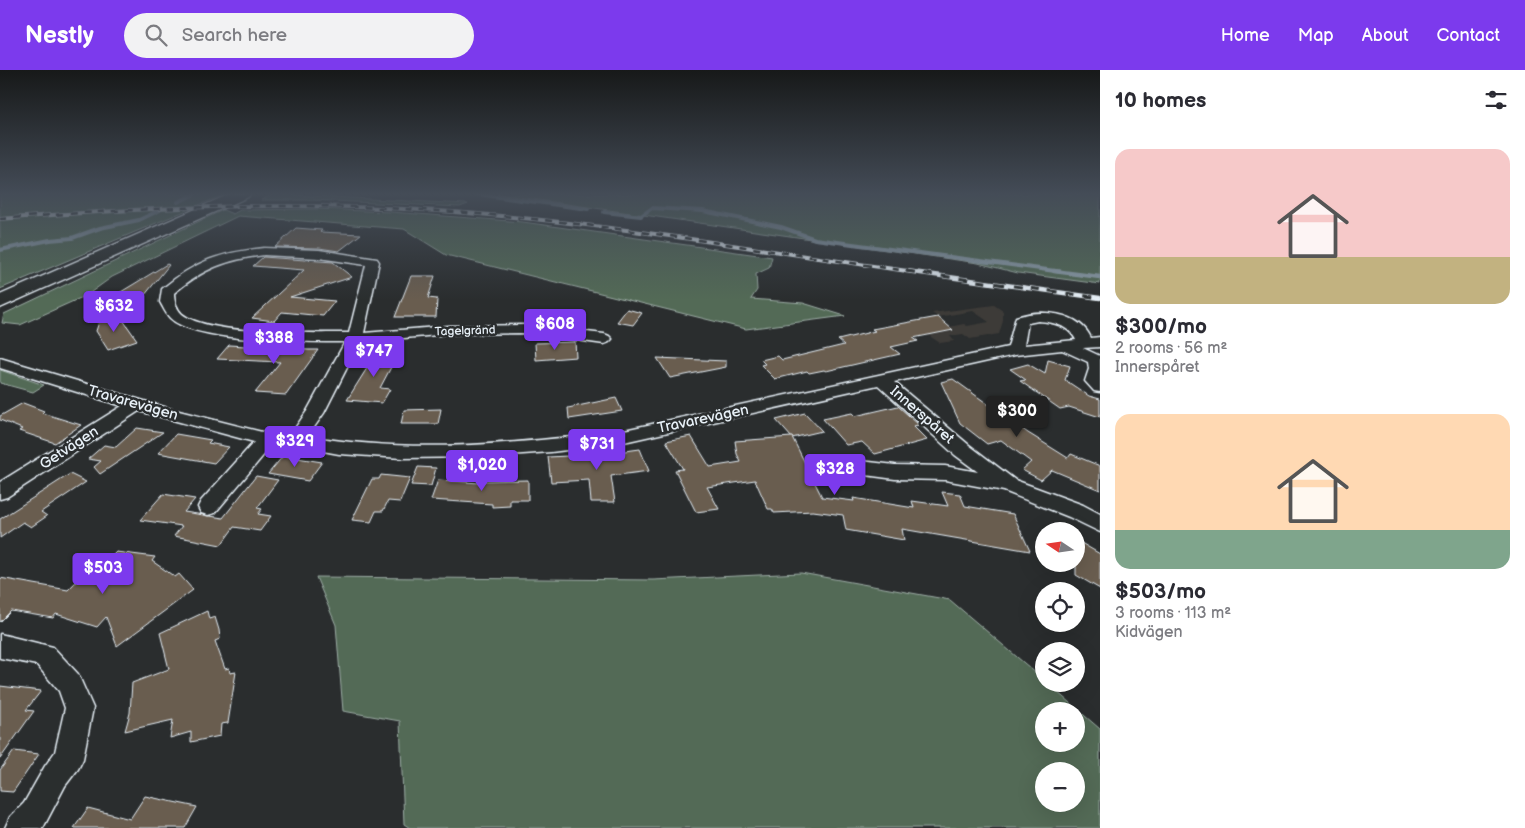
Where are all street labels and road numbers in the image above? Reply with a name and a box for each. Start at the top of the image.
street label: Tagelgränd [434,322,496,340]
street label: Travarevägen [86,381,180,425]
street label: Innerspåret [886,382,958,448]
street label: Travarevägen [656,400,750,438]
street label: Getvägen [36,422,102,474]

